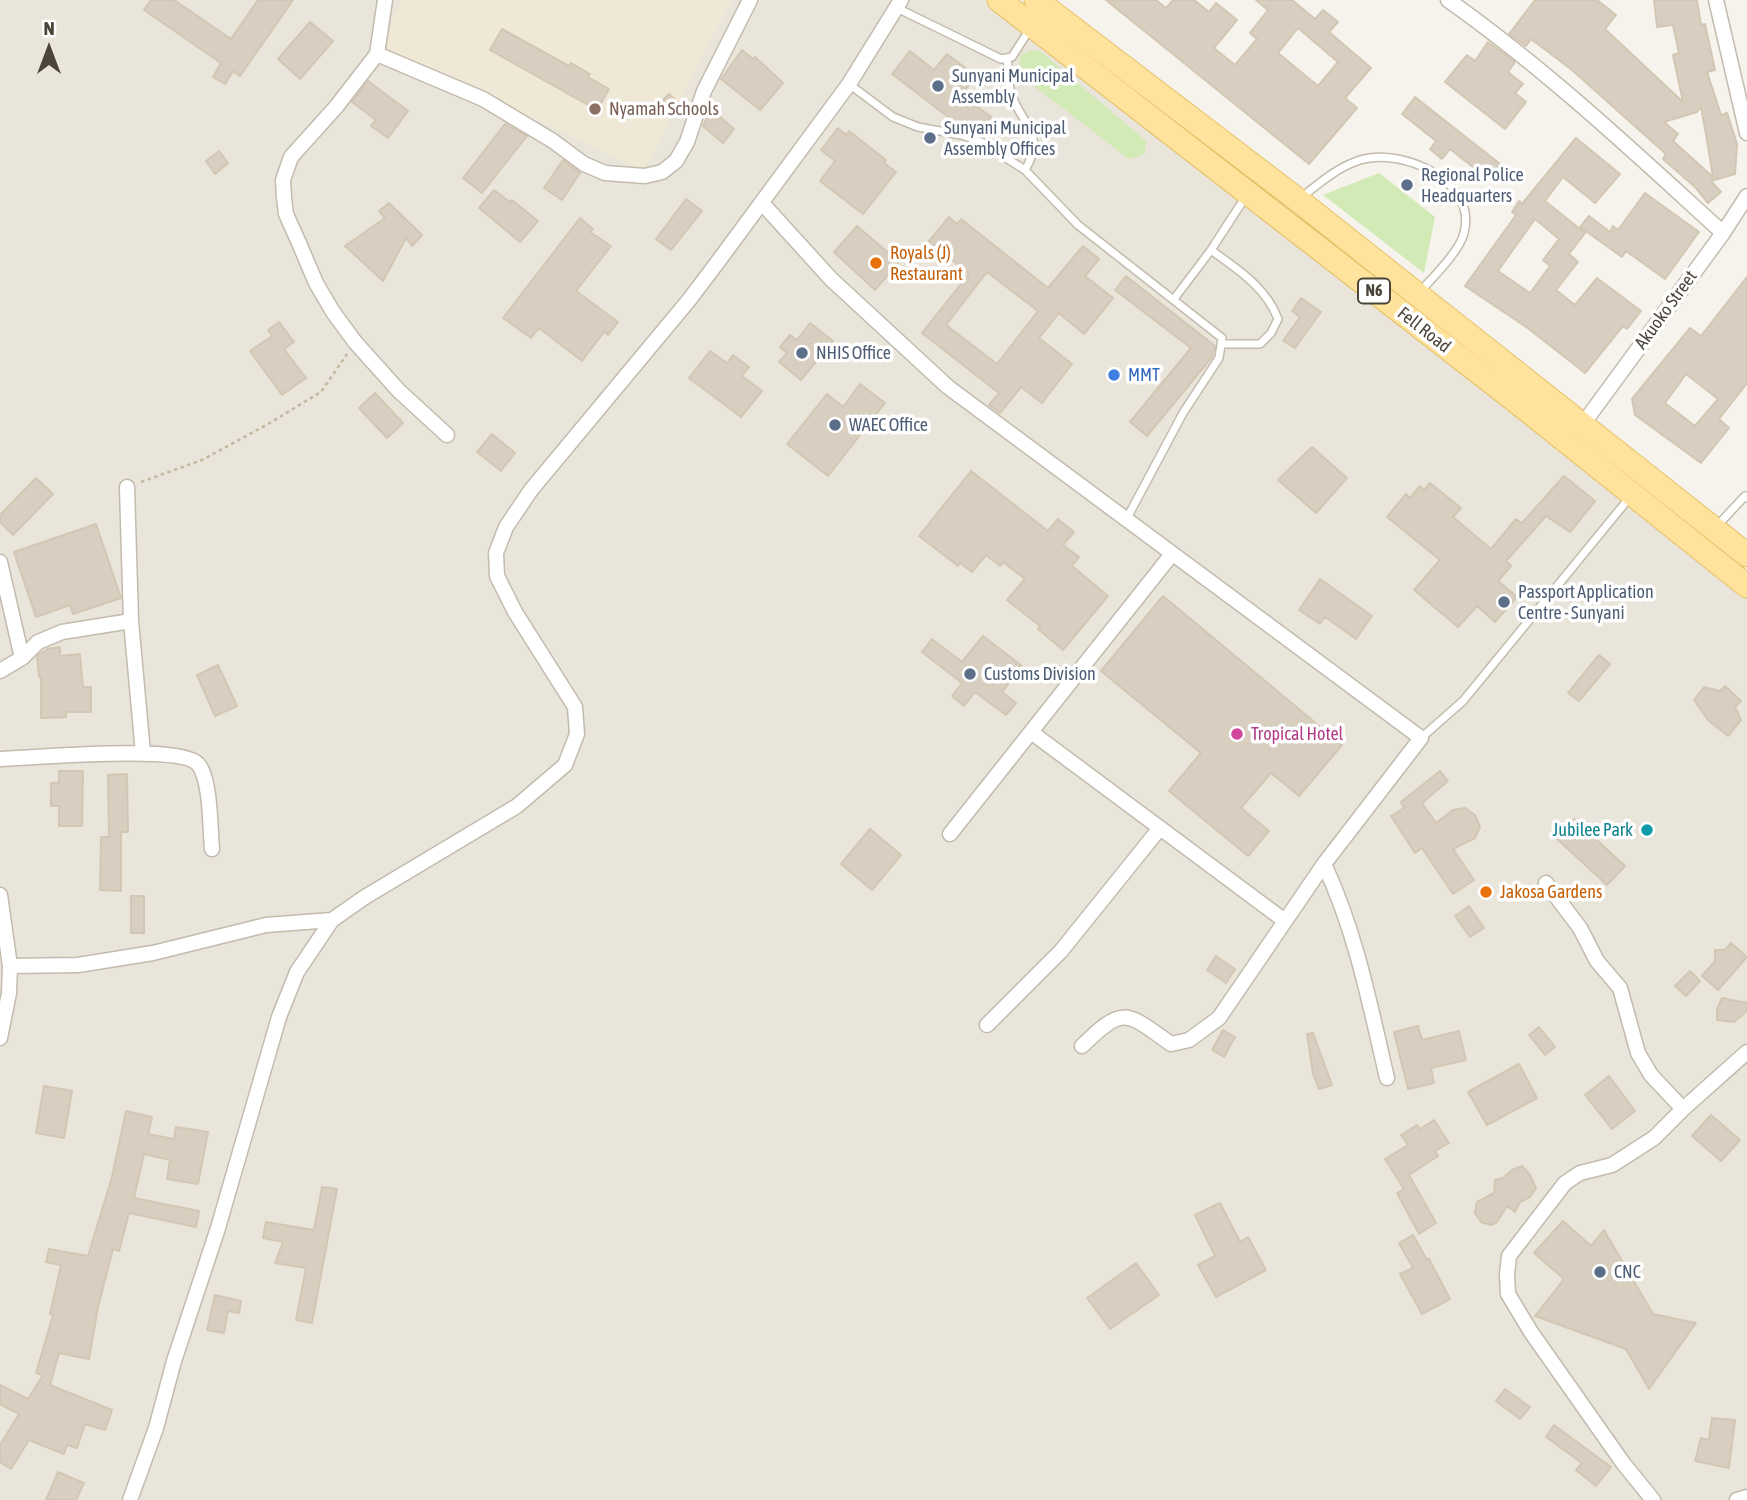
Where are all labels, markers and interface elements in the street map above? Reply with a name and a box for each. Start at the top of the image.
north arrow [14,14,84,84]
text: N [43,17,55,39]
place label: Sunyani Municipal Assembly [952,65,1074,108]
marker: Sunyani Municipal Assembly [930,78,946,94]
place label: Nyamah Schools [609,98,719,120]
marker: Nyamah Schools [587,101,603,117]
place label: Sunyani Municipal Assembly Offices [944,117,1066,160]
marker: Sunyani Municipal Assembly Offices [922,130,938,146]
place label: Regional Police Headquarters [1421,164,1524,206]
marker: Regional Police Headquarters [1399,177,1415,193]
place label: Royals (J) Restaurant [890,242,963,284]
marker: Royals (J) Restaurant [868,255,884,271]
street label: Akuoko Street [1630,266,1702,354]
road number: N6 [1358,278,1390,304]
street label: Fell Road [1393,303,1455,357]
place label: NHIS Office [816,342,891,364]
marker: NHIS Office [794,345,810,361]
place label: MMT [1128,364,1160,386]
marker: MMT [1106,367,1122,383]
place label: WAEC Office [849,414,928,436]
marker: WAEC Office [827,417,843,433]
place label: Passport Application Centre - Sunyani [1518,581,1654,624]
marker: Passport Application Centre - Sunyani [1496,594,1512,610]
place label: Customs Division [984,663,1096,685]
marker: Customs Division [962,666,978,682]
place label: Tropical Hotel [1251,723,1343,745]
marker: Tropical Hotel [1229,726,1245,742]
place label: Jubilee Park [1553,819,1633,841]
marker: Jubilee Park [1639,822,1655,838]
place label: Jakosa Gardens [1500,881,1602,903]
marker: Jakosa Gardens [1478,884,1494,900]
place label: CNC [1614,1261,1641,1283]
marker: CNC [1592,1264,1608,1280]

